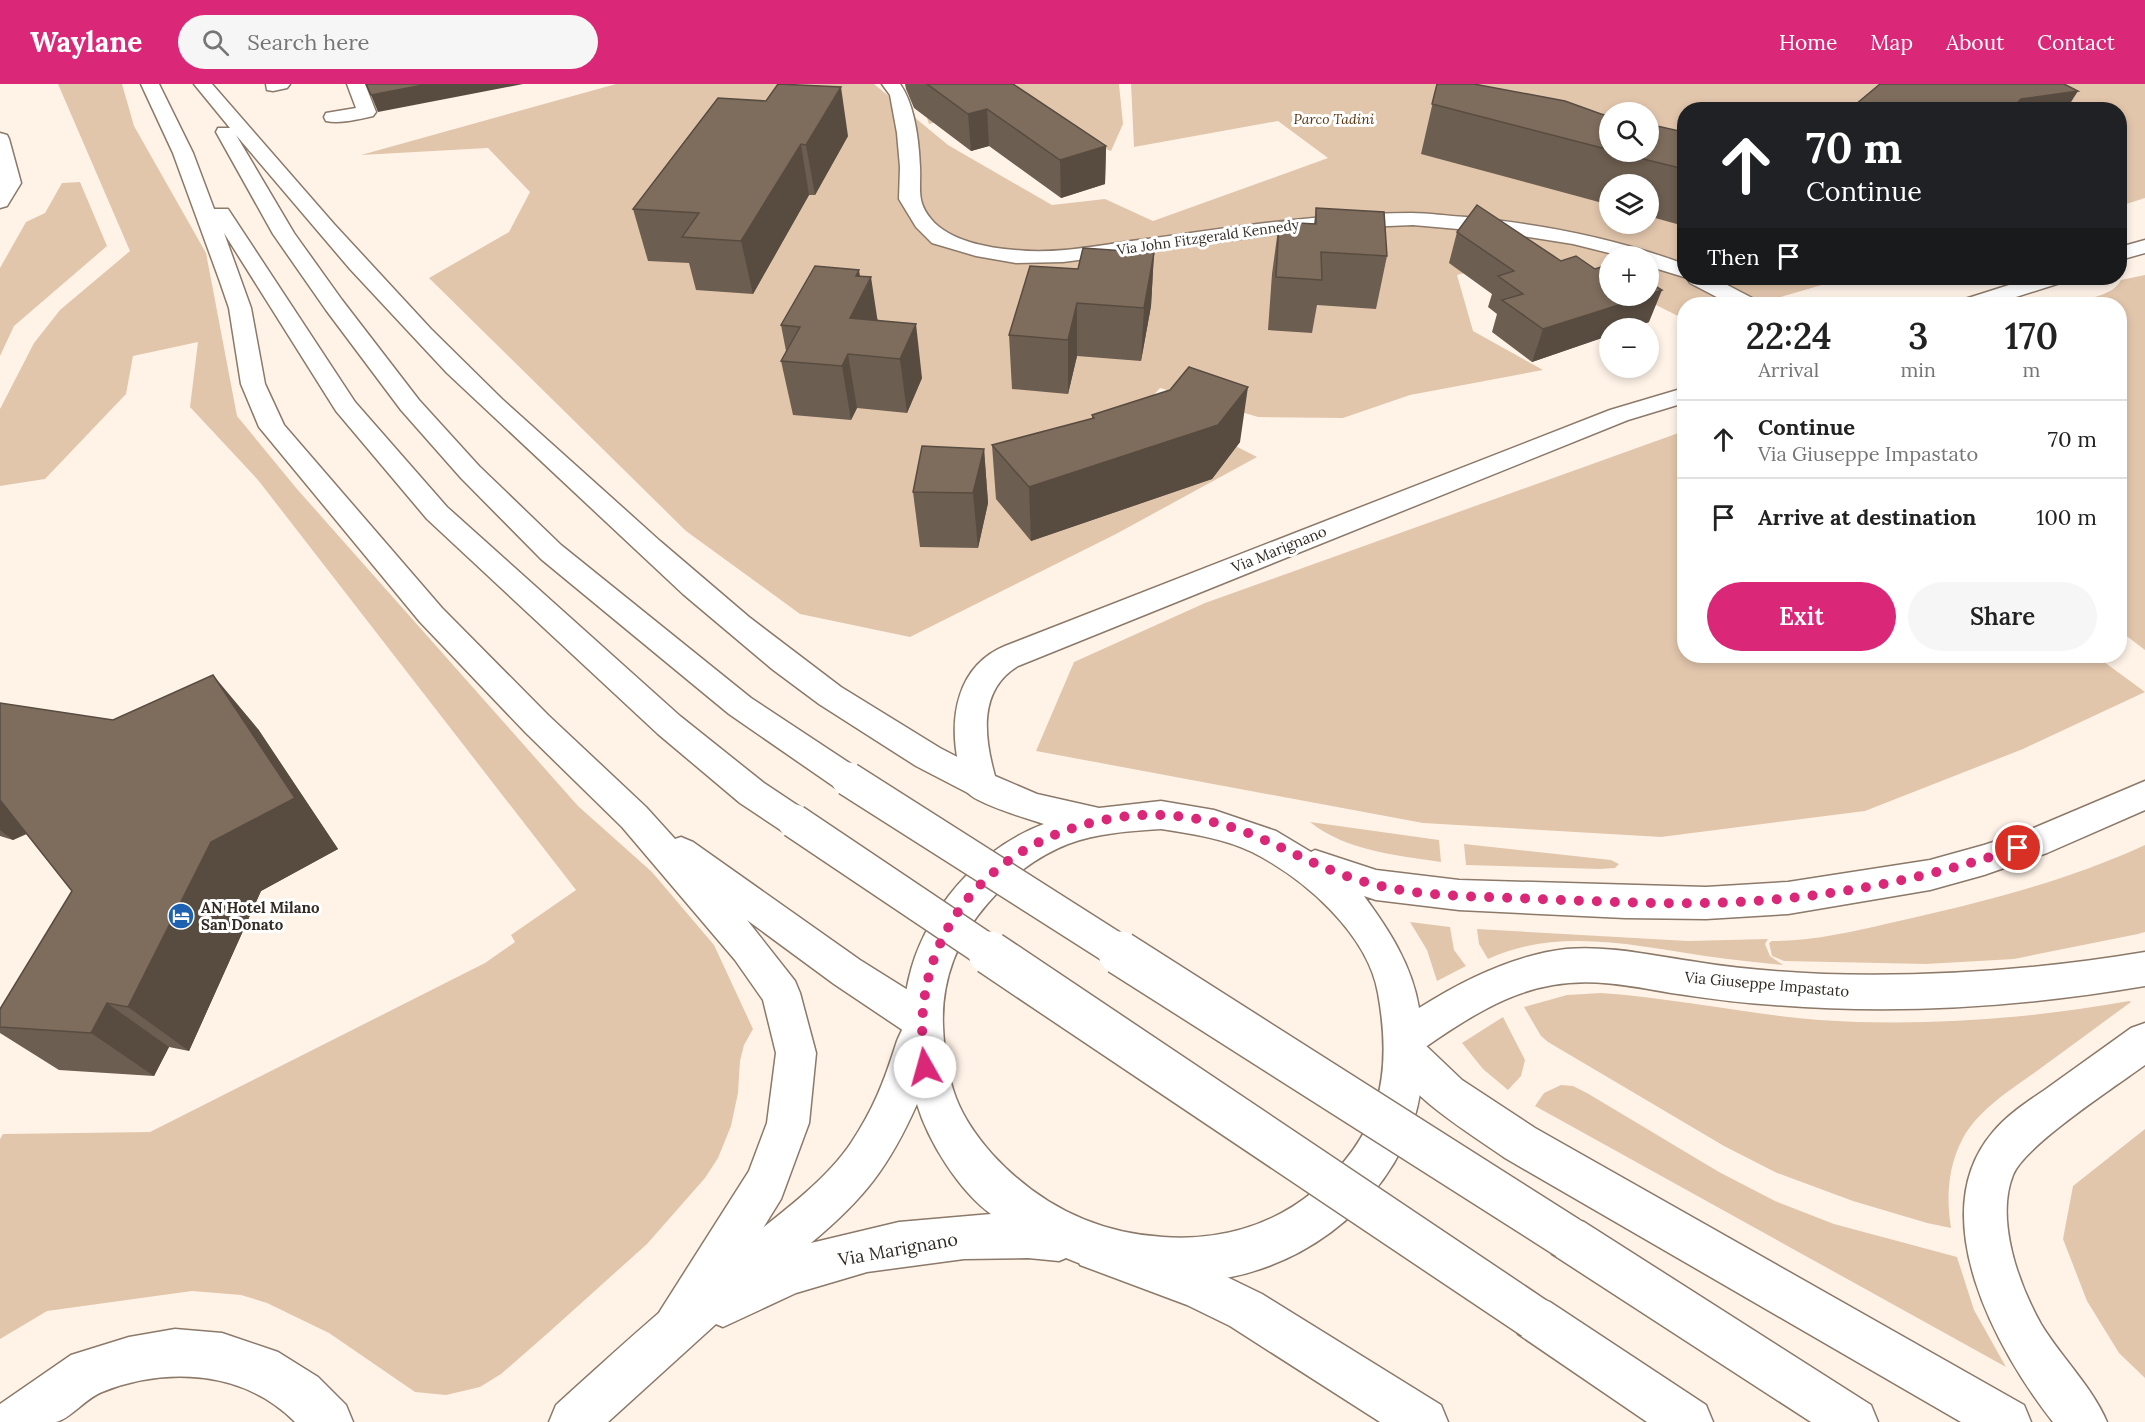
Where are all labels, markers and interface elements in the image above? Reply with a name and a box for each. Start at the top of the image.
search box [178,15,598,69]
text: Waylane [30,24,142,60]
icon: search [199,26,232,59]
text: Search here [247,28,370,56]
text: Home [1779,29,1837,56]
text: Map [1870,29,1913,56]
text: About [1946,29,2004,56]
text: Contact [2037,29,2115,56]
map controls [1599,102,1659,378]
button: search [1599,102,1659,162]
park label: Parco Tadini [1294,110,1375,128]
text: 70 m [1806,121,1902,175]
icon: ahead [1707,126,1785,204]
button: layers [1599,174,1659,234]
text: Continue [1806,174,1922,208]
street label: Via John Fitzgerald Kennedy [1115,215,1301,259]
icon: arrive [1772,240,1805,273]
text: Then [1707,243,1760,271]
button: + [1599,246,1659,306]
text: 22:24 [1746,313,1832,359]
text: 3 [1908,313,1928,359]
text: 170 [2005,313,2058,359]
button: − [1599,318,1659,378]
text: Arrival [1758,357,1819,382]
text: min [1900,357,1936,382]
text: m [2023,357,2040,382]
text: Continue [1758,413,1855,441]
icon: ahead [1707,423,1740,456]
text: 70 m [2048,425,2097,453]
text: Via Giuseppe Impastato [1758,441,1978,466]
icon: arrive [1707,501,1740,534]
text: Arrive at destination [1758,503,1976,531]
text: 100 m [2036,503,2097,531]
street label: Via Marignano [1228,521,1329,577]
button: Exit [1707,582,1896,651]
button: Share [1908,582,2097,651]
pin [1992,822,2043,873]
icon: arrive [2001,831,2034,864]
place label: AN Hotel Milano San Donato [201,898,320,934]
hotel icon: AN Hotel Milano San Donato [166,901,196,931]
street label: Via Giuseppe Impastato [1683,967,1850,1001]
position arrow [893,1035,957,1099]
street label: Via Marignano [836,1227,960,1271]

